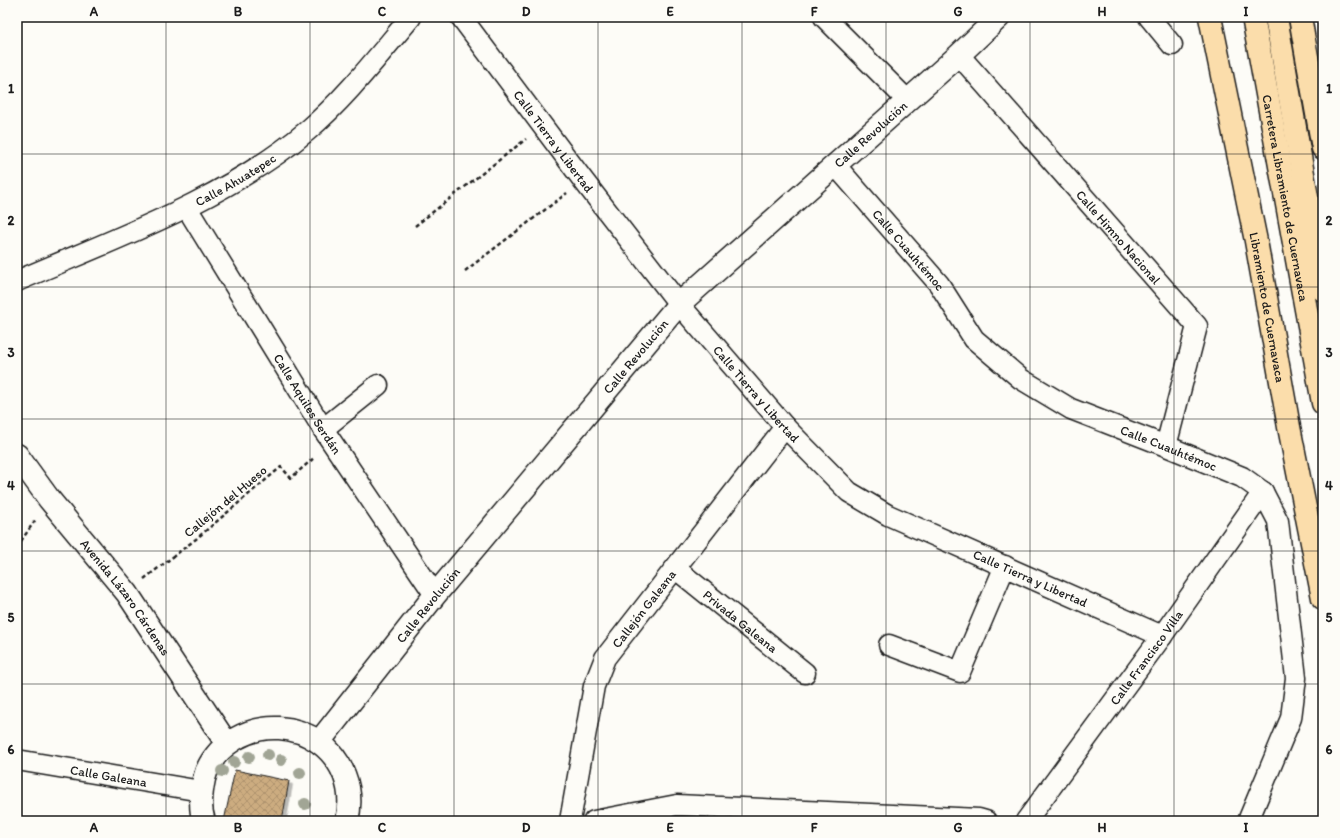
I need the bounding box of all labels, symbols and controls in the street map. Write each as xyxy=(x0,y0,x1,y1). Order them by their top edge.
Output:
text: A xyxy=(89,4,99,19)
text: B xyxy=(234,4,243,19)
text: C xyxy=(378,4,387,19)
text: D xyxy=(522,4,531,19)
text: E xyxy=(666,4,674,19)
text: F xyxy=(811,4,818,19)
text: G xyxy=(954,4,963,19)
text: H xyxy=(1098,4,1107,19)
text: I xyxy=(1244,4,1249,19)
text: 1 xyxy=(8,81,14,96)
text: 1 xyxy=(1326,81,1332,96)
street label: Calle Tierra y Libertad xyxy=(510,87,597,195)
street label: Carretera Libramiento de Cuernavaca xyxy=(1259,93,1312,303)
street label: Calle Revolución xyxy=(831,97,911,171)
street label: Calle Ahuatepec xyxy=(193,150,279,209)
street label: Calle Himno Nacional xyxy=(1073,187,1164,288)
street label: Calle Cuauhtémoc xyxy=(869,206,948,293)
text: 2 xyxy=(8,213,15,228)
text: 2 xyxy=(1326,213,1333,228)
street label: Libramiento de Cuernavaca xyxy=(1246,231,1288,384)
street label: Calle Revolución xyxy=(600,316,672,397)
street label: Calle Tierra y Libertad xyxy=(710,342,803,445)
text: 3 xyxy=(7,345,15,360)
text: 3 xyxy=(1325,345,1333,360)
street label: Calle Aquiles Serdán xyxy=(270,351,345,457)
street label: Calle Cuauhtémoc xyxy=(1118,422,1219,474)
street label: Callejón del Hueso xyxy=(181,462,270,540)
text: 4 xyxy=(7,478,15,493)
text: 4 xyxy=(1325,478,1333,493)
street label: Avenida Lázaro Cárdenas xyxy=(77,536,173,659)
street label: Calle Tierra y Libertad xyxy=(971,547,1090,610)
street label: Calle Revolución xyxy=(393,564,463,646)
street label: Callejón Galeana xyxy=(609,566,679,651)
street label: Privada Galeana xyxy=(700,587,781,656)
street label: Calle Francisco Villa xyxy=(1107,607,1186,708)
text: 5 xyxy=(8,610,15,625)
text: 5 xyxy=(1326,610,1333,625)
text: 6 xyxy=(8,742,15,757)
text: 6 xyxy=(1326,742,1333,757)
street label: Calle Galeana xyxy=(69,762,148,790)
text: A xyxy=(89,820,99,835)
text: B xyxy=(234,820,243,835)
text: C xyxy=(378,820,387,835)
text: D xyxy=(522,820,531,835)
text: E xyxy=(666,820,674,835)
text: F xyxy=(811,820,818,835)
text: G xyxy=(954,820,963,835)
text: H xyxy=(1098,820,1107,835)
text: I xyxy=(1244,820,1249,835)

